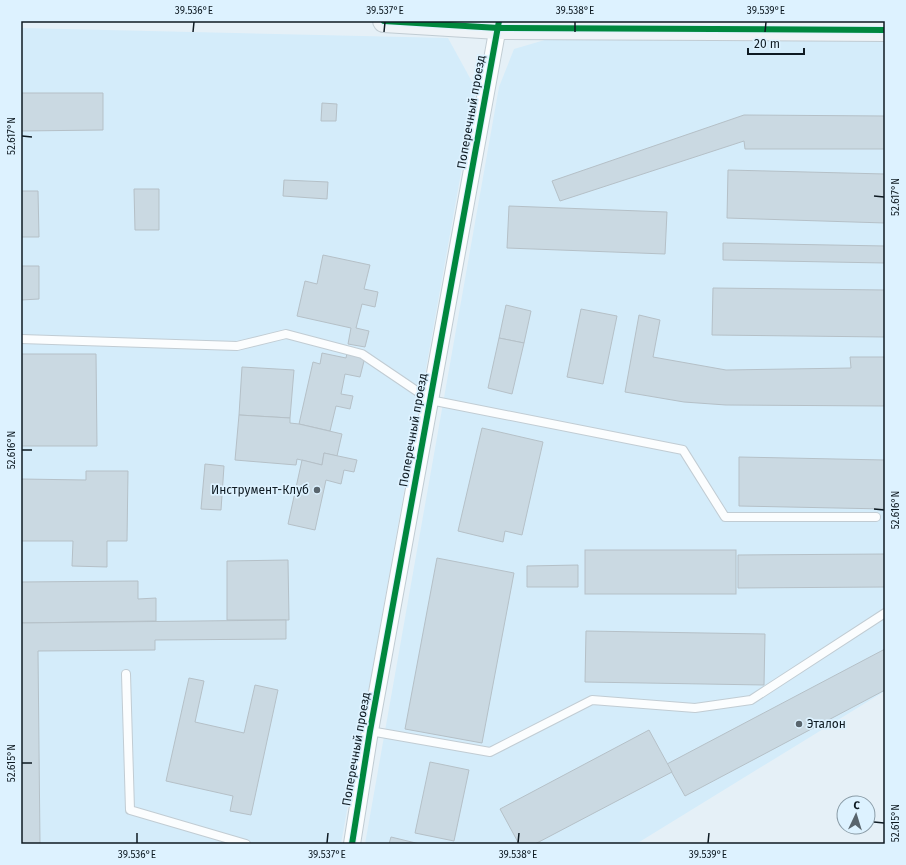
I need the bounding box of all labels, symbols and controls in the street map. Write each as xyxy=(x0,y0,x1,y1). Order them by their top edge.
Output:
text: 39.536°E xyxy=(175,5,213,17)
text: 39.537°E xyxy=(366,5,404,17)
text: 39.538°E xyxy=(556,5,594,17)
text: 39.539°E xyxy=(747,5,785,17)
scale bar xyxy=(748,30,804,56)
text: 20 m xyxy=(754,37,780,51)
street label: Поперечный проезд xyxy=(454,54,488,170)
text: 52.617°N xyxy=(6,117,18,155)
text: 52.617°N xyxy=(890,178,902,216)
street label: Поперечный проезд xyxy=(396,372,430,488)
text: 52.616°N xyxy=(6,431,18,469)
place label: Инструмент-Клуб xyxy=(211,483,309,497)
marker: Инструмент-Клуб xyxy=(312,485,322,495)
text: 52.616°N xyxy=(890,491,902,529)
street label: Поперечный проезд xyxy=(339,691,373,807)
place label: Эталон xyxy=(807,717,846,731)
marker: Эталон xyxy=(794,719,804,729)
text: 52.615°N xyxy=(6,744,18,782)
north arrow xyxy=(836,795,876,835)
text: С xyxy=(853,799,861,812)
text: 52.615°N xyxy=(890,804,902,842)
text: 39.536°E xyxy=(118,849,156,861)
text: 39.537°E xyxy=(308,849,346,861)
text: 39.538°E xyxy=(499,849,537,861)
text: 39.539°E xyxy=(689,849,727,861)

